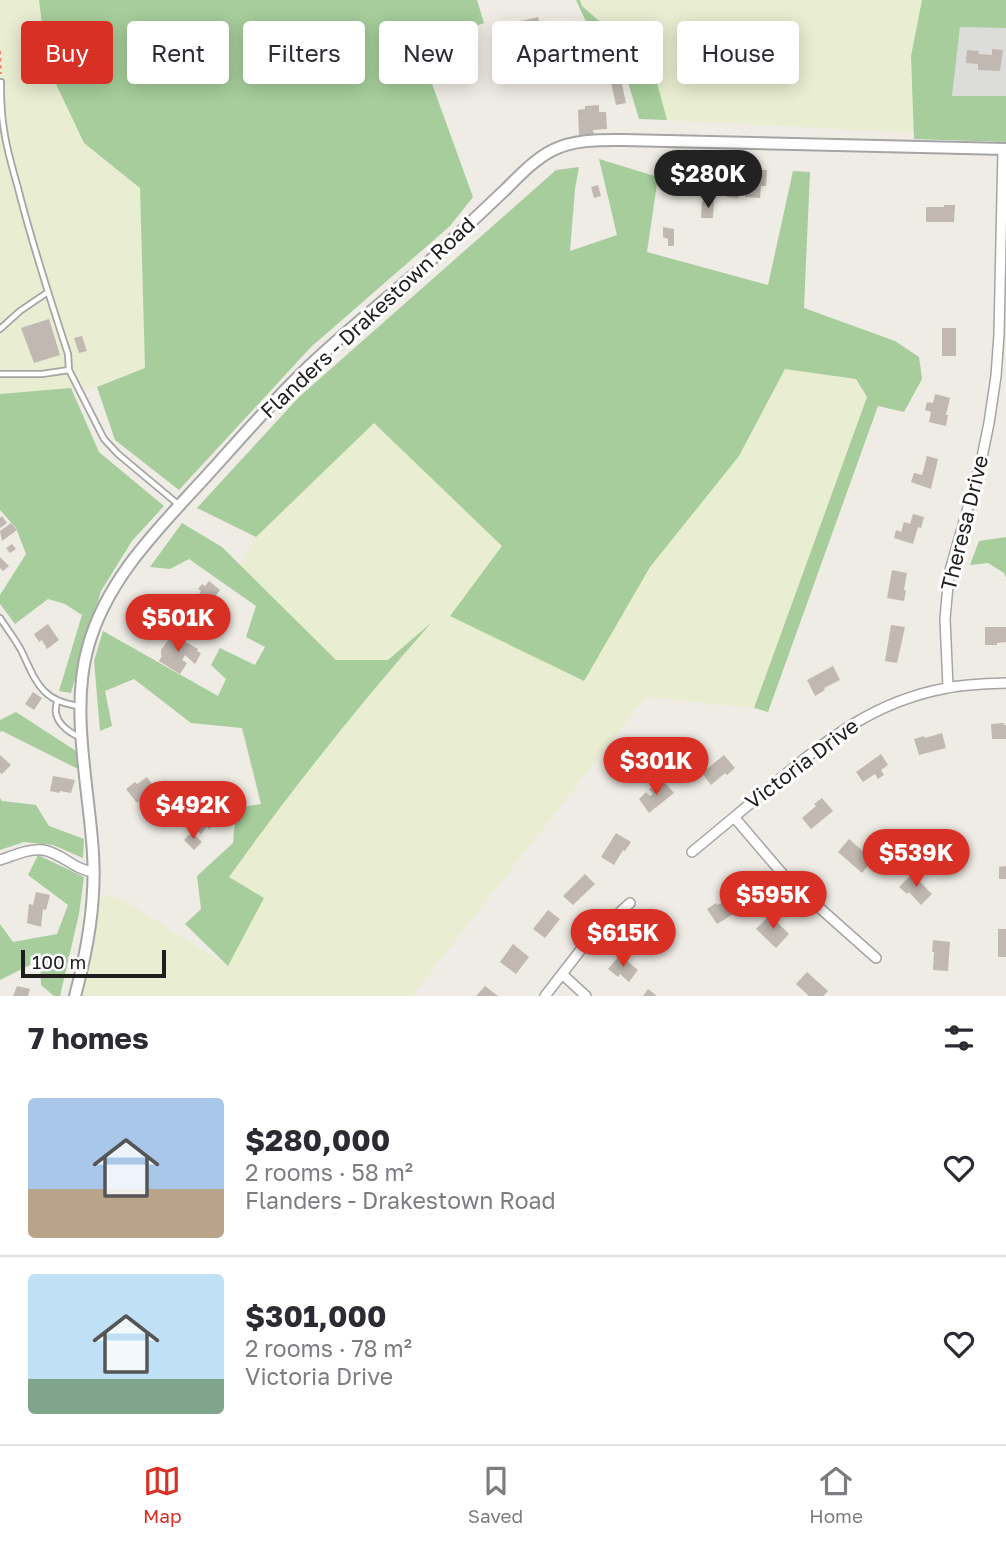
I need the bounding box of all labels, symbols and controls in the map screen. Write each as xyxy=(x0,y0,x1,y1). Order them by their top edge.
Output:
chip: Buy xyxy=(21,21,113,84)
chip: Rent xyxy=(127,21,229,84)
chip: Filters xyxy=(243,21,365,84)
chip: New xyxy=(379,21,478,84)
chip: Apartment xyxy=(492,21,663,84)
chip: House xyxy=(677,21,799,84)
pin: $280K xyxy=(659,150,757,210)
text: $280K xyxy=(670,159,746,187)
street label: Flanders - Drakestown Road xyxy=(255,211,480,423)
street label: Theresa Drive xyxy=(935,452,993,593)
pin: $501K xyxy=(129,594,227,654)
text: $501K xyxy=(142,603,214,631)
street label: Victoria Drive xyxy=(740,712,863,814)
pin: $301K xyxy=(607,738,705,797)
text: $301K xyxy=(620,746,692,774)
pin: $492K xyxy=(144,782,242,841)
text: $492K xyxy=(155,790,231,818)
pin: $539K xyxy=(867,830,965,889)
text: $539K xyxy=(879,838,953,866)
pin: $595K xyxy=(724,872,822,931)
text: $595K xyxy=(736,880,810,908)
pin: $615K xyxy=(574,909,672,969)
text: $615K xyxy=(587,918,659,946)
scale bar xyxy=(21,947,166,979)
text: 100 m xyxy=(32,950,86,973)
icon: filters xyxy=(940,1019,978,1057)
text: 7 homes xyxy=(28,1020,149,1056)
text: $280,000 xyxy=(245,1122,390,1158)
icon: home xyxy=(84,1126,168,1210)
icon: heart xyxy=(940,1149,978,1187)
text: 2 rooms · 58 m² xyxy=(245,1158,413,1186)
text: Flanders - Drakestown Road xyxy=(245,1186,556,1214)
text: $301,000 xyxy=(245,1298,386,1334)
icon: home xyxy=(84,1302,168,1386)
icon: heart xyxy=(940,1325,978,1363)
text: 2 rooms · 78 m² xyxy=(245,1334,412,1362)
text: Victoria Drive xyxy=(245,1362,393,1390)
tab: Map xyxy=(143,1462,182,1527)
tab: Saved xyxy=(468,1462,523,1527)
tab: Home xyxy=(809,1462,863,1527)

